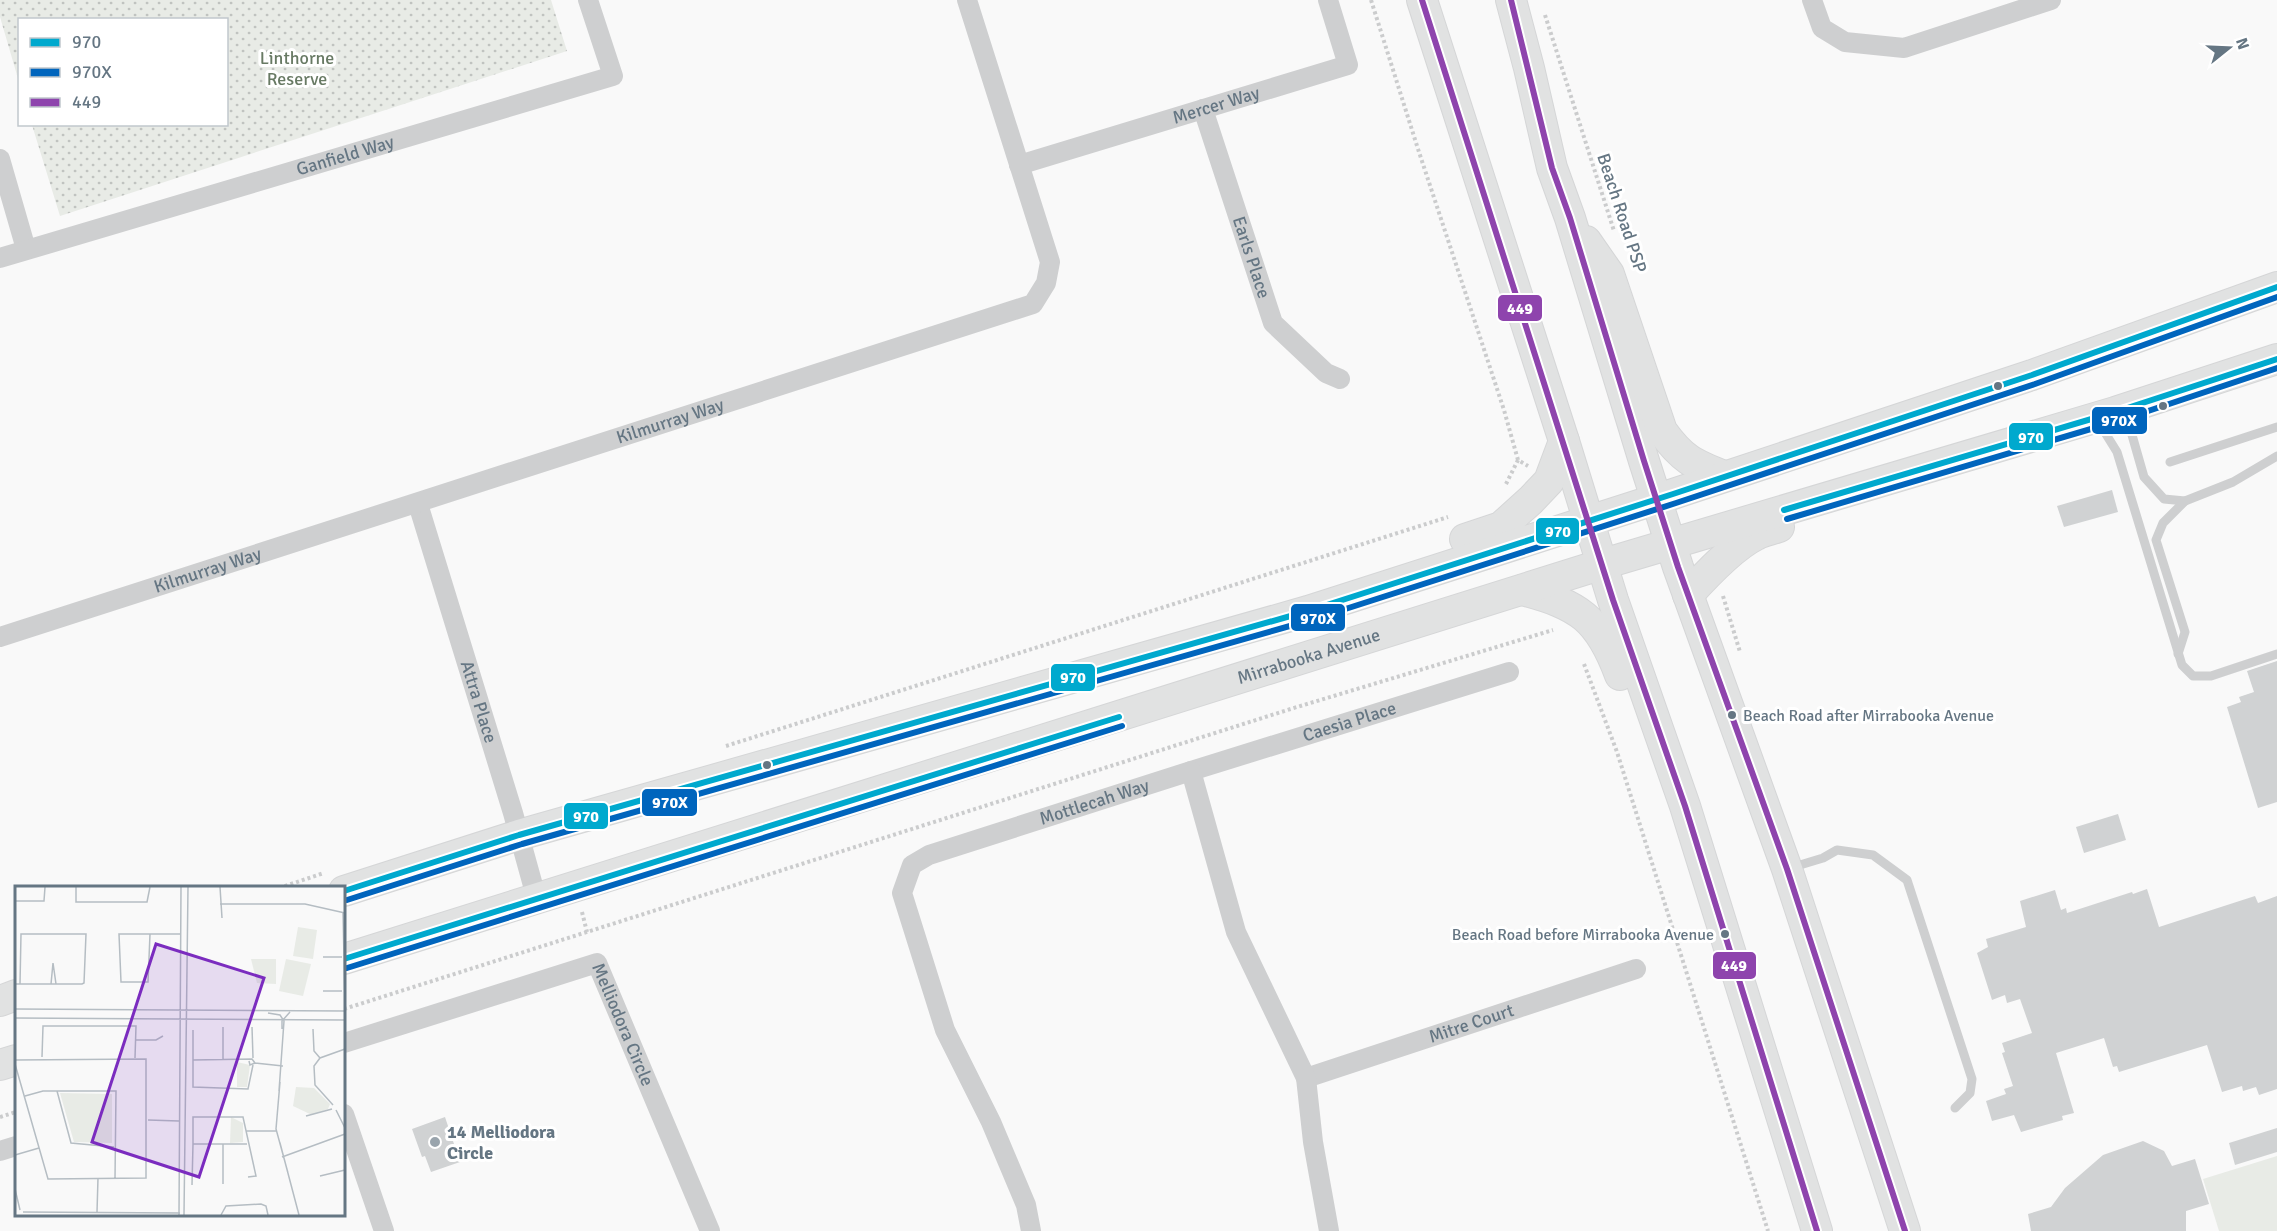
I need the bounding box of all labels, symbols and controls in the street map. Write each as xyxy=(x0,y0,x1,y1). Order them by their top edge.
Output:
legend xyxy=(18,18,228,126)
north arrow xyxy=(2199,18,2259,78)
text: 970 xyxy=(72,31,101,53)
text: N xyxy=(2231,35,2254,52)
park label: Linthorne Reserve xyxy=(260,47,334,90)
text: 970X xyxy=(72,61,112,83)
street label: Mercer Way xyxy=(1170,81,1263,129)
text: 449 xyxy=(72,91,101,113)
street label: Ganfield Way xyxy=(294,130,397,180)
street label: Beach Road PSP xyxy=(1592,151,1652,275)
street label: Earls Place xyxy=(1228,213,1275,301)
line badge: 449 xyxy=(1497,294,1543,322)
text: 449 xyxy=(1507,299,1533,319)
unlabelled marker xyxy=(1992,380,2004,392)
street label: Kilmurray Way xyxy=(614,393,727,449)
unlabelled marker xyxy=(2157,400,2169,412)
line badge: 970X xyxy=(2091,406,2148,435)
text: 970X xyxy=(2101,411,2137,431)
line badge: 970 xyxy=(2008,422,2054,451)
text: 970 xyxy=(2018,428,2044,448)
line badge: 970 xyxy=(1535,517,1580,545)
text: 970 xyxy=(1545,522,1571,542)
street label: Kilmurray Way xyxy=(151,542,264,598)
line badge: 970X xyxy=(1290,603,1346,632)
text: 970X xyxy=(1300,609,1336,629)
street label: Mirrabooka Avenue xyxy=(1235,624,1383,689)
street label: Attra Place xyxy=(456,658,502,746)
line badge: 970 xyxy=(1050,663,1096,692)
text: 970 xyxy=(1060,668,1086,688)
street label: Caesia Place xyxy=(1300,697,1399,747)
place label: Beach Road after Mirrabooka Avenue xyxy=(1743,706,1994,726)
marker: Beach Road after Mirrabooka Avenue xyxy=(1726,709,1738,721)
unlabelled marker xyxy=(761,759,773,771)
street label: Mottlecah Way xyxy=(1037,774,1152,830)
line badge: 970X xyxy=(641,788,698,817)
text: 970X xyxy=(652,793,688,813)
line badge: 970 xyxy=(563,802,609,830)
text: 970 xyxy=(573,807,599,827)
inset map xyxy=(15,886,345,1216)
place label: Beach Road before Mirrabooka Avenue xyxy=(1452,925,1714,945)
marker: Beach Road before Mirrabooka Avenue xyxy=(1719,928,1731,940)
line badge: 449 xyxy=(1712,951,1757,980)
text: 449 xyxy=(1721,956,1747,976)
street label: Melliodora Circle xyxy=(587,960,659,1089)
street label: Mitre Court xyxy=(1426,999,1517,1048)
place label: 14 Melliodora Circle xyxy=(447,1121,555,1164)
marker: 14 Melliodora Circle xyxy=(428,1135,442,1149)

